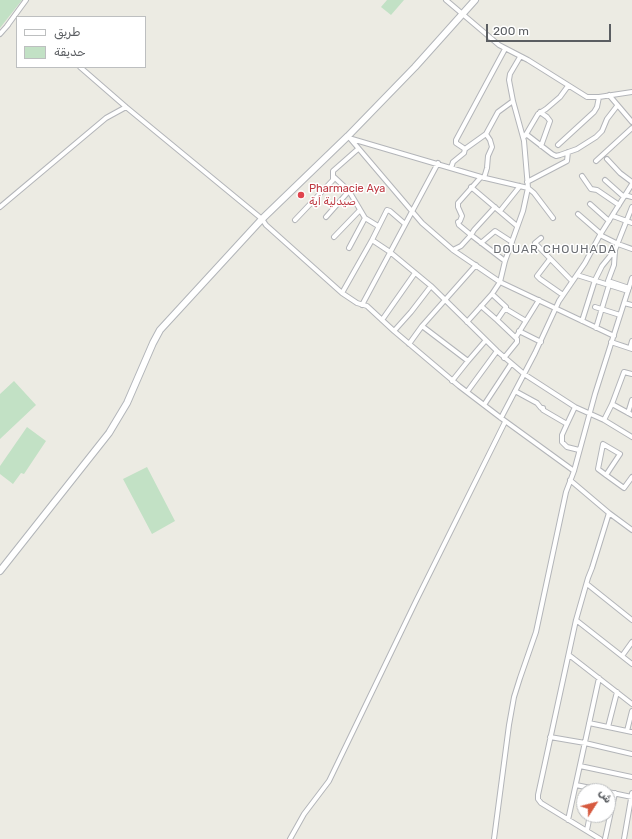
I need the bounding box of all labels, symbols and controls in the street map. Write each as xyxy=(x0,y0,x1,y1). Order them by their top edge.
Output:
legend xyxy=(16,16,146,68)
scale bar xyxy=(488,16,613,42)
text: 200 m xyxy=(493,24,529,38)
text: طريق xyxy=(54,25,80,39)
text: حديقة xyxy=(54,45,86,59)
place label: Pharmacie Aya صيدلية اَية xyxy=(309,182,385,208)
marker: Pharmacie Aya صيدلية اَية xyxy=(296,190,306,200)
district label: DOUAR CHOUHADA xyxy=(493,243,617,257)
north arrow xyxy=(576,783,616,823)
text: ش xyxy=(596,787,615,806)

